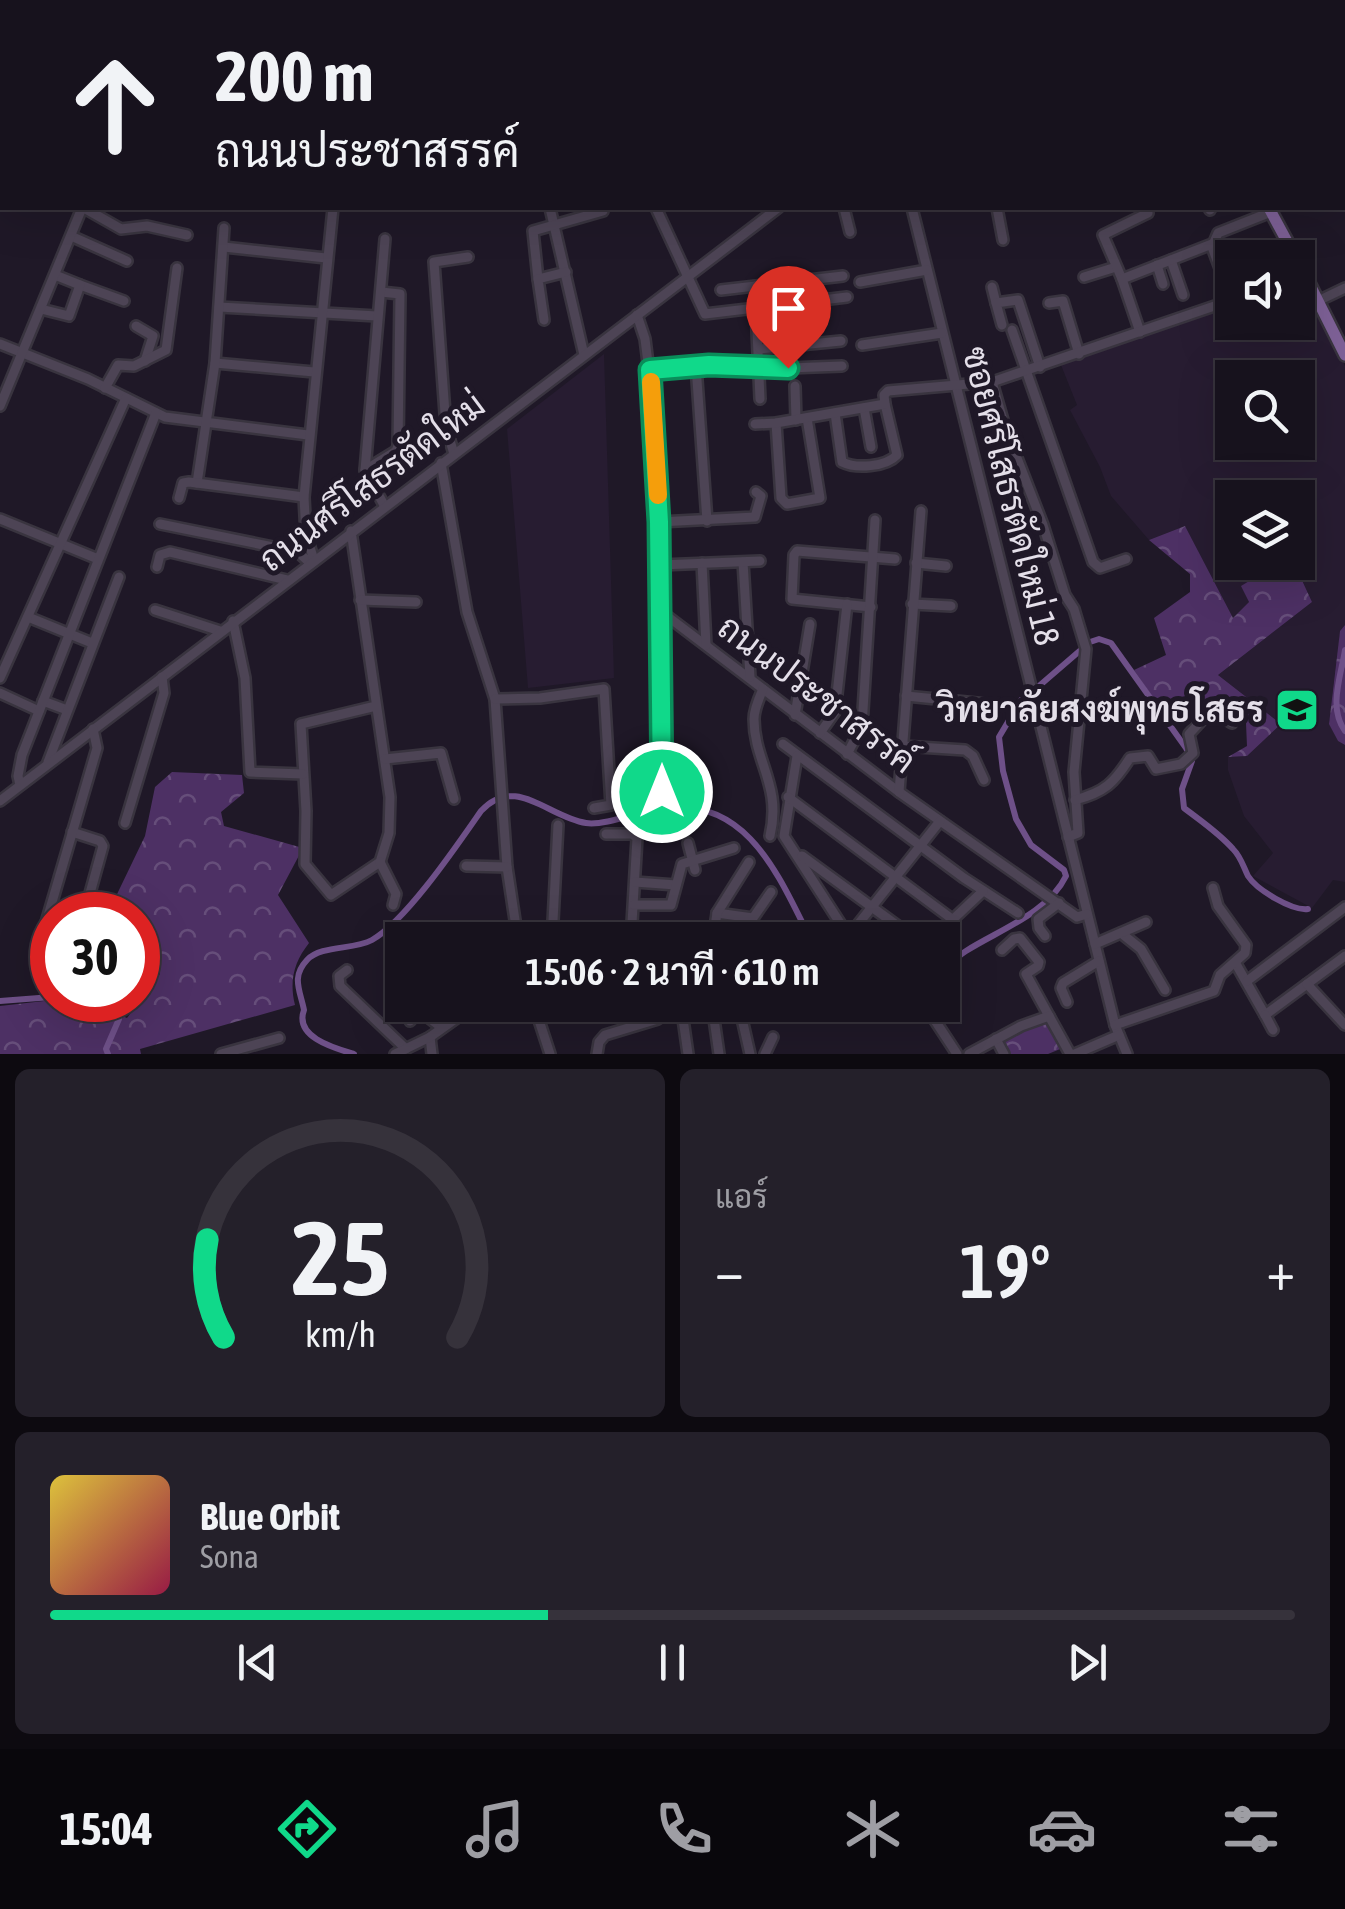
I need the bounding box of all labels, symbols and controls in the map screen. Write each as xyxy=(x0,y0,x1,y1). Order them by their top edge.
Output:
text: 200 m xyxy=(215,36,374,116)
icon: ahead xyxy=(50,40,180,170)
text: ถนนประชาสรรค์ xyxy=(215,125,520,177)
map controls xyxy=(1215,240,1315,580)
button: sound xyxy=(1215,240,1315,340)
pin xyxy=(746,266,831,369)
icon: arrive xyxy=(761,281,816,336)
street label: ซอยศรีโสธรตัดใหม่ 18 xyxy=(956,342,1070,649)
button: search xyxy=(1215,360,1315,460)
street label: ถนนศรีโสธรตัดใหม่ xyxy=(250,382,492,579)
button: layers xyxy=(1215,480,1315,580)
street label: ถนนประชาสรรค์ xyxy=(711,604,925,780)
place label: วิทยาลัยสงฆ์พุทธโสธร xyxy=(935,686,1264,735)
school or university icon: วิทยาลัยสงฆ์พุทธโสธร xyxy=(1274,687,1320,733)
position arrow xyxy=(610,740,714,844)
speed limit sign: 30 xyxy=(30,892,160,1022)
text: 15:06 · 2 นาที · 610 m xyxy=(525,950,820,993)
text: แอร์ xyxy=(715,1178,768,1215)
text: 25 xyxy=(291,1198,389,1317)
text: 19° xyxy=(959,1228,1051,1314)
text: − xyxy=(715,1239,744,1302)
text: + xyxy=(1266,1239,1295,1302)
text: km/h xyxy=(305,1314,375,1355)
text: Blue Orbit xyxy=(200,1495,340,1538)
text: Sona xyxy=(200,1538,259,1575)
icon: previous xyxy=(230,1635,285,1690)
icon: pause xyxy=(645,1635,700,1690)
icon: next xyxy=(1060,1635,1115,1690)
icon: directions xyxy=(272,1794,342,1864)
icon: music xyxy=(460,1794,530,1864)
icon: phone xyxy=(649,1794,719,1864)
icon: climate xyxy=(838,1794,908,1864)
icon: car xyxy=(1027,1794,1097,1864)
icon: filters xyxy=(1216,1794,1286,1864)
text: 15:04 xyxy=(59,1803,153,1855)

